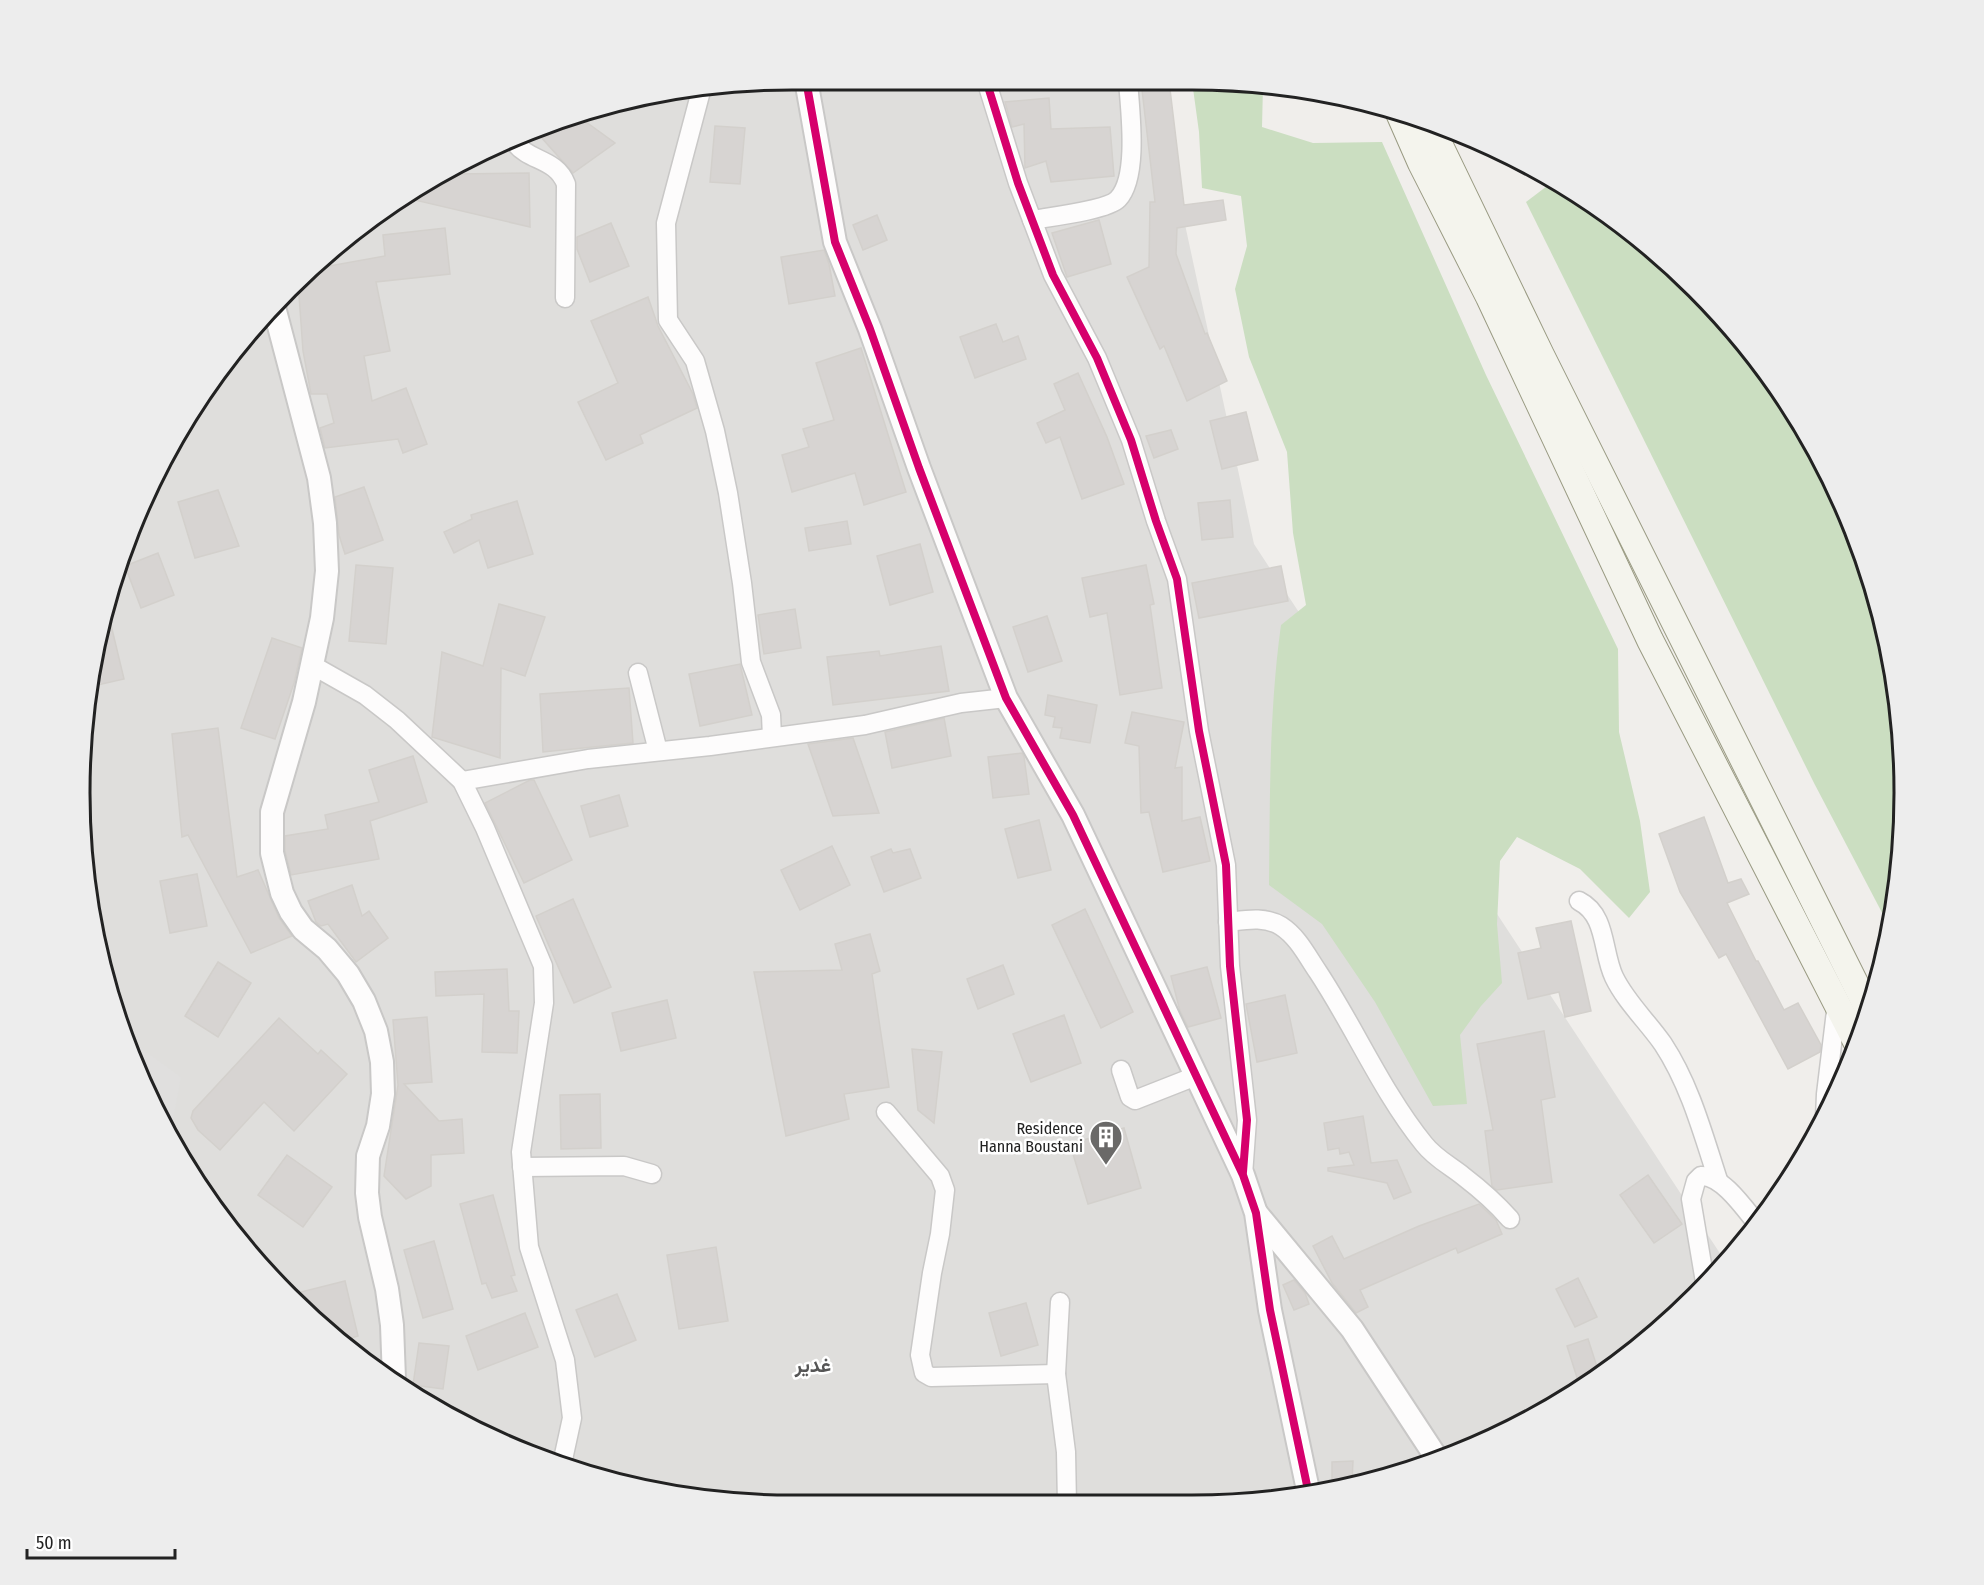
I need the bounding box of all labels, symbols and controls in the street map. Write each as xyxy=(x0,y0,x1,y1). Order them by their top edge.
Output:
place label: Residence Hanna Boustani xyxy=(979,1119,1083,1156)
building icon: Residence Hanna Boustani xyxy=(1088,1119,1124,1166)
district label: غدير xyxy=(794,1353,831,1378)
scale bar xyxy=(27,1522,176,1560)
text: 50 m xyxy=(36,1532,72,1554)

